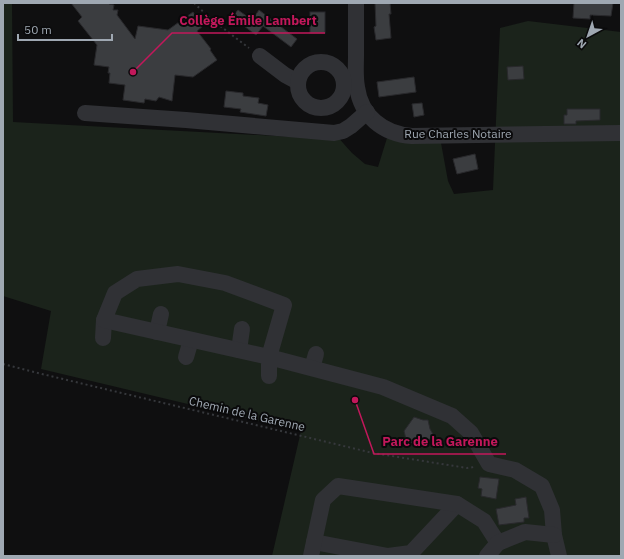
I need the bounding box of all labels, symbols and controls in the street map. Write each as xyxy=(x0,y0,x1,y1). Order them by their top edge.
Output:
callout: Collège Émile Lambert xyxy=(172,8,325,33)
text: Collège Émile Lambert xyxy=(179,12,317,29)
scale bar xyxy=(18,16,112,42)
north arrow xyxy=(568,16,608,56)
text: 50 m xyxy=(24,22,52,37)
text: N xyxy=(574,36,589,52)
street label: Rue Charles Notaire xyxy=(404,126,512,141)
street label: Chemin de la Garenne xyxy=(188,393,307,434)
callout: Parc de la Garenne xyxy=(374,429,506,454)
text: Parc de la Garenne xyxy=(382,433,498,450)

